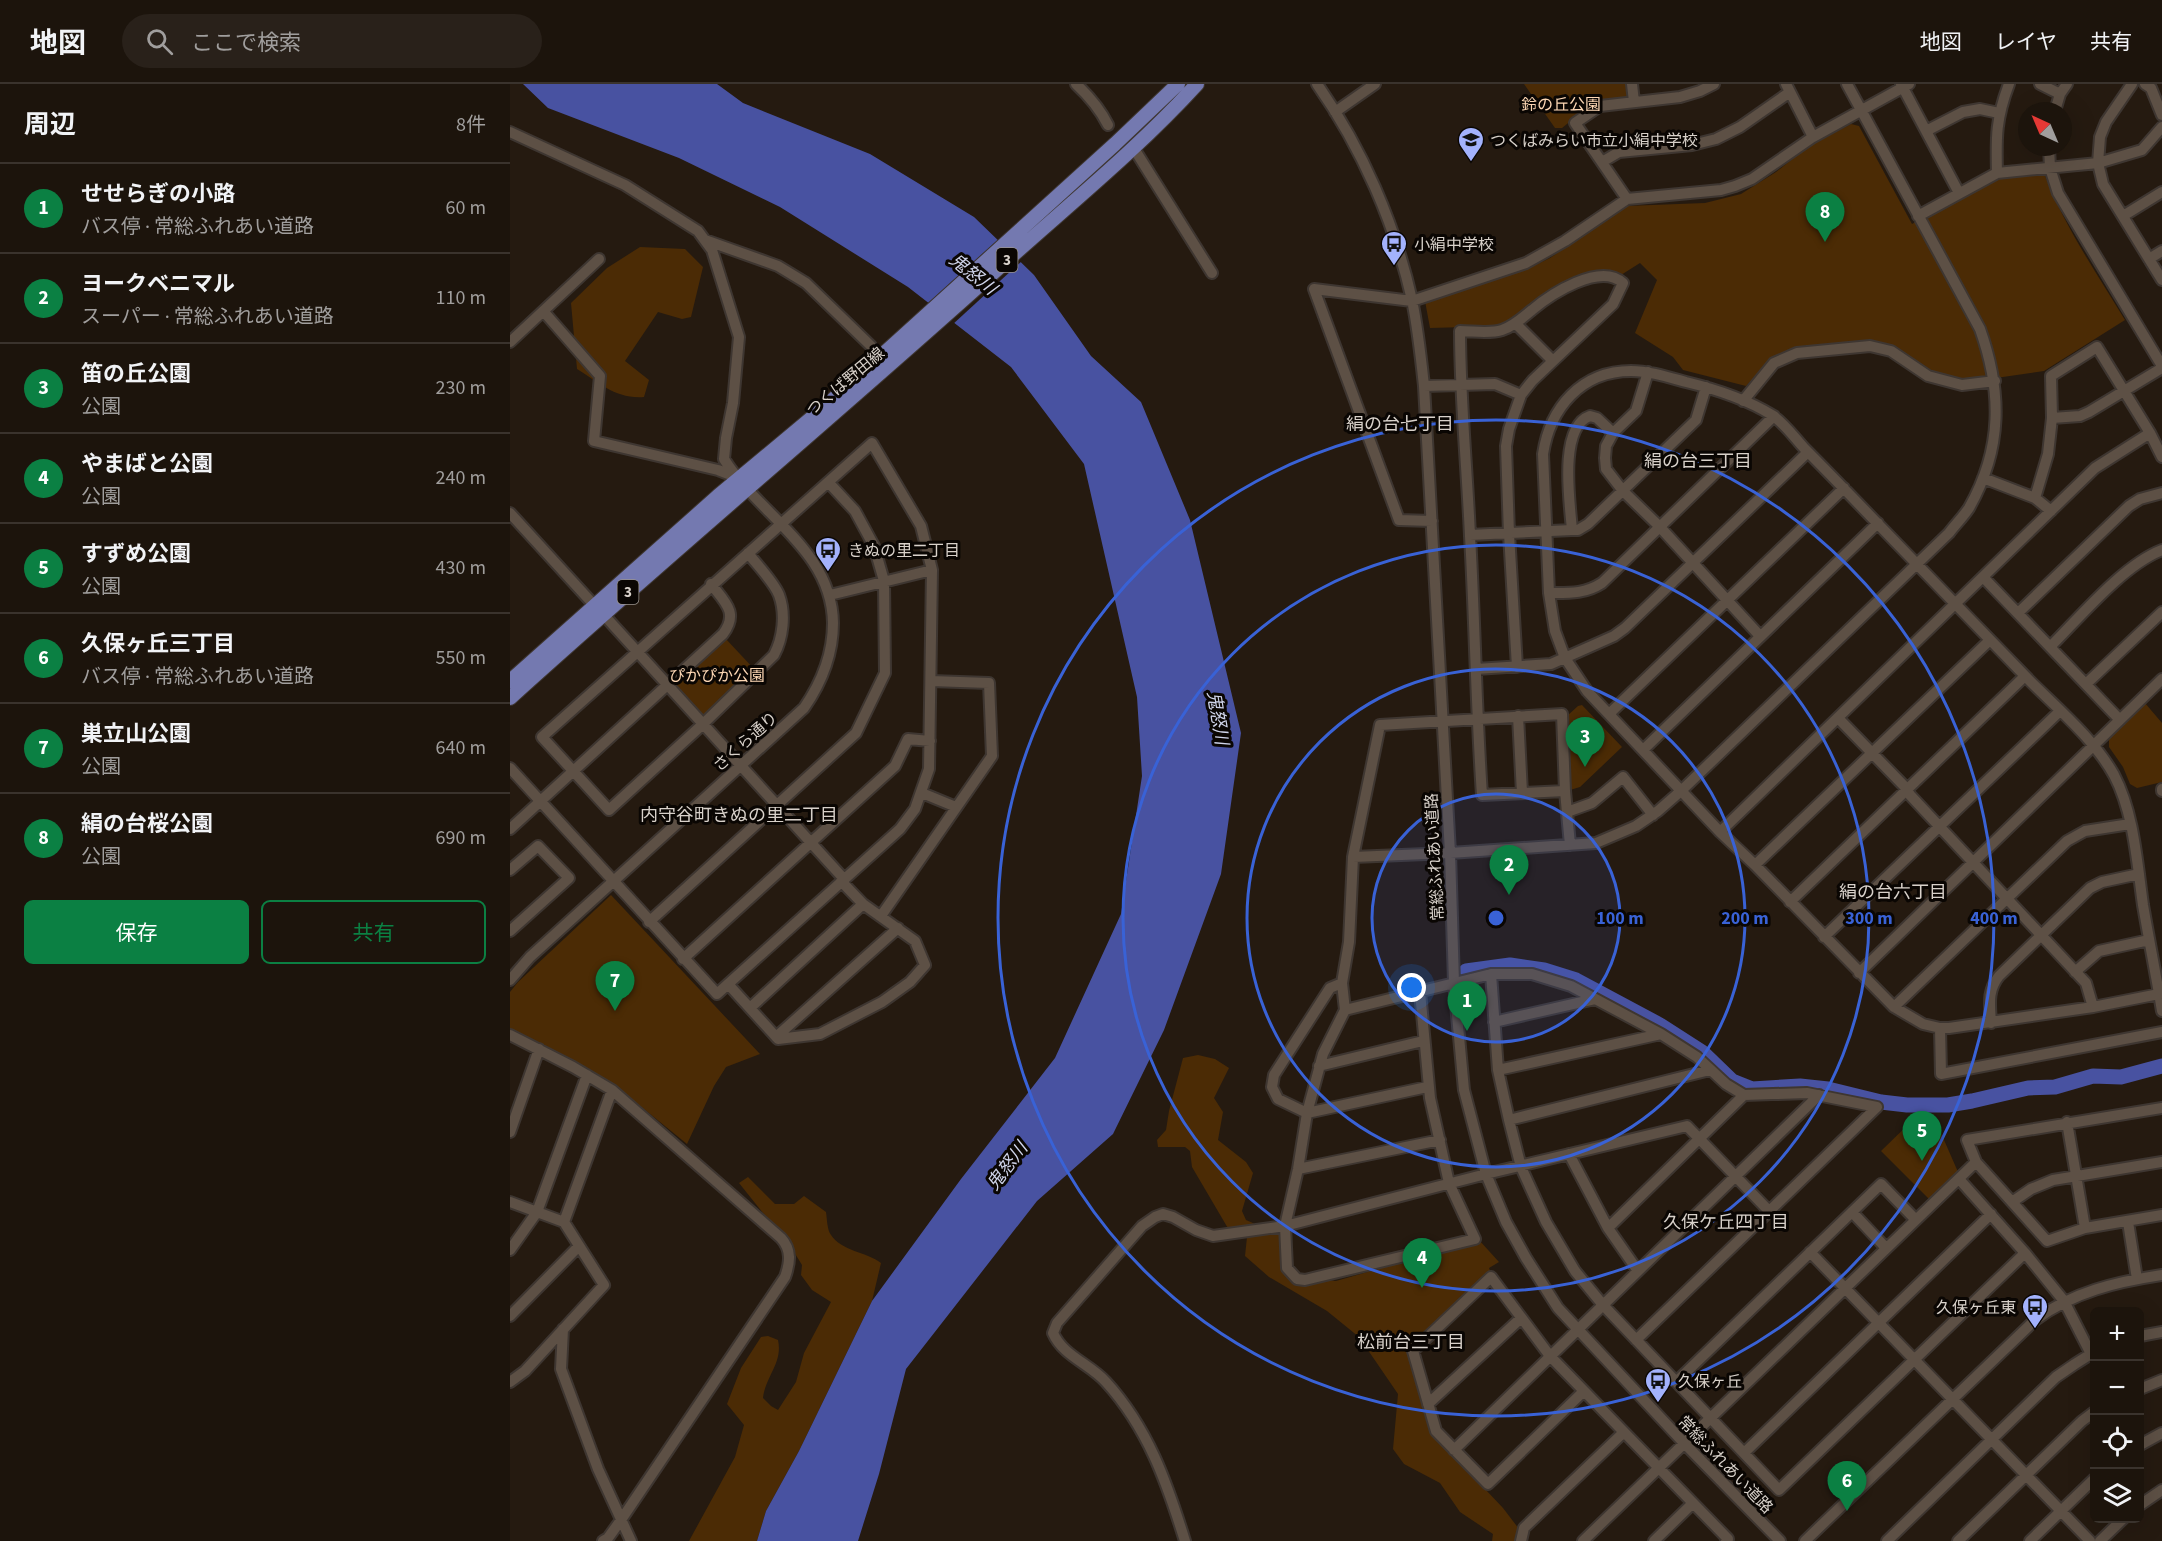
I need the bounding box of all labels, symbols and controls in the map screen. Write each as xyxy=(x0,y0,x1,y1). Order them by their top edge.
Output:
search box xyxy=(122,14,542,68)
text: 地図 xyxy=(30,23,86,63)
icon: search xyxy=(143,25,176,58)
text: ここで検索 xyxy=(191,27,301,59)
text: 地図 xyxy=(1920,27,1962,57)
text: レイヤ xyxy=(1995,27,2057,57)
text: 共有 xyxy=(2090,27,2132,57)
park label: 鈴の丘公園 xyxy=(1521,94,1601,116)
north arrow xyxy=(2018,102,2072,156)
text: 周辺 xyxy=(24,106,76,143)
text: 8件 xyxy=(456,111,486,139)
school or university icon: つくばみらい市立小絹中学校 xyxy=(1456,125,1486,163)
place label: つくばみらい市立小絹中学校 xyxy=(1490,130,1698,152)
text: せせらぎの小路 xyxy=(81,178,235,210)
pin: 8 xyxy=(1806,192,1844,242)
text: 1 xyxy=(38,194,49,222)
text: 60 m xyxy=(446,194,486,222)
text: バス停 · 常総ふれあい道路 xyxy=(81,213,314,241)
bus stop icon: 小絹中学校 xyxy=(1379,229,1409,267)
place label: 小絹中学校 xyxy=(1414,234,1494,256)
water label: 鬼怒川 xyxy=(944,248,1003,302)
road number: 3 xyxy=(996,248,1018,272)
text: ヨークベニマル xyxy=(81,268,235,300)
text: 2 xyxy=(38,284,49,312)
text: 110 m xyxy=(436,284,486,312)
text: スーパー · 常総ふれあい道路 xyxy=(81,303,334,331)
street label: つくば野田線 xyxy=(802,342,889,421)
text: 笛の丘公園 xyxy=(81,358,191,390)
text: 3 xyxy=(38,374,49,402)
text: 230 m xyxy=(436,374,486,402)
text: 公園 xyxy=(81,393,121,421)
district label: 絹の台七丁目 xyxy=(1346,412,1454,437)
text: やまばと公園 xyxy=(81,448,213,480)
district label: 絹の台三丁目 xyxy=(1644,449,1752,474)
text: 4 xyxy=(38,464,49,492)
text: 240 m xyxy=(436,464,486,492)
text: 公園 xyxy=(81,483,121,511)
bus stop icon: きぬの里二丁目 xyxy=(813,535,843,573)
text: すずめ公園 xyxy=(81,538,191,570)
place label: きぬの里二丁目 xyxy=(848,540,960,562)
text: 5 xyxy=(38,554,49,582)
text: 430 m xyxy=(436,554,486,582)
text: 公園 xyxy=(81,573,121,601)
road number: 3 xyxy=(618,580,638,604)
text: 久保ヶ丘三丁目 xyxy=(81,628,235,660)
text: 6 xyxy=(38,644,49,672)
text: 550 m xyxy=(436,644,486,672)
text: バス停 · 常総ふれあい道路 xyxy=(81,663,314,691)
park label: ぴかぴか公園 xyxy=(669,665,765,687)
water label: 鬼怒川 xyxy=(1201,689,1234,749)
street label: さくら通り xyxy=(709,707,783,777)
text: 巣立山公園 xyxy=(81,718,191,750)
pin: 3 xyxy=(1566,718,1604,767)
text: 7 xyxy=(38,734,49,762)
text: 640 m xyxy=(436,734,486,762)
text: 公園 xyxy=(81,753,121,781)
street label: 常総ふれあい道路 xyxy=(1421,792,1449,921)
district label: 内守谷町きぬの里二丁目 xyxy=(640,803,838,828)
text: 絹の台桜公園 xyxy=(81,808,213,840)
text: 8 xyxy=(38,824,49,852)
text: 690 m xyxy=(436,824,486,852)
text: 公園 xyxy=(81,843,121,871)
pin: 2 xyxy=(1490,846,1528,895)
district label: 絹の台六丁目 xyxy=(1839,880,1947,905)
button: 保存 xyxy=(24,900,249,964)
button: 共有 xyxy=(261,900,486,964)
text: 100 m xyxy=(1596,906,1644,931)
text: 200 m xyxy=(1721,906,1769,931)
text: 300 m xyxy=(1845,906,1893,931)
text: 400 m xyxy=(1970,906,2018,931)
centre of rings xyxy=(1486,908,1506,928)
pin: 7 xyxy=(596,962,634,1011)
your location xyxy=(1397,973,1426,1002)
pin: 1 xyxy=(1448,982,1486,1031)
pin: 5 xyxy=(1902,1112,1942,1161)
water label: 鬼怒川 xyxy=(981,1136,1035,1195)
district label: 久保ケ丘四丁目 xyxy=(1663,1210,1789,1235)
pin: 4 xyxy=(1402,1238,1442,1288)
bus stop icon: 久保ヶ丘東 xyxy=(2020,1292,2050,1330)
place label: 久保ヶ丘東 xyxy=(1936,1297,2016,1319)
map controls xyxy=(2090,1307,2144,1523)
button: + xyxy=(2090,1307,2144,1361)
district label: 松前台三丁目 xyxy=(1357,1330,1465,1355)
button: − xyxy=(2090,1361,2144,1415)
bus stop icon: 久保ヶ丘 xyxy=(1643,1366,1673,1404)
place label: 久保ヶ丘 xyxy=(1678,1371,1742,1393)
street label: 常総ふれあい道路 xyxy=(1673,1411,1778,1518)
button: locate xyxy=(2090,1415,2144,1469)
pin: 6 xyxy=(1828,1462,1866,1511)
button: layers xyxy=(2090,1469,2144,1523)

